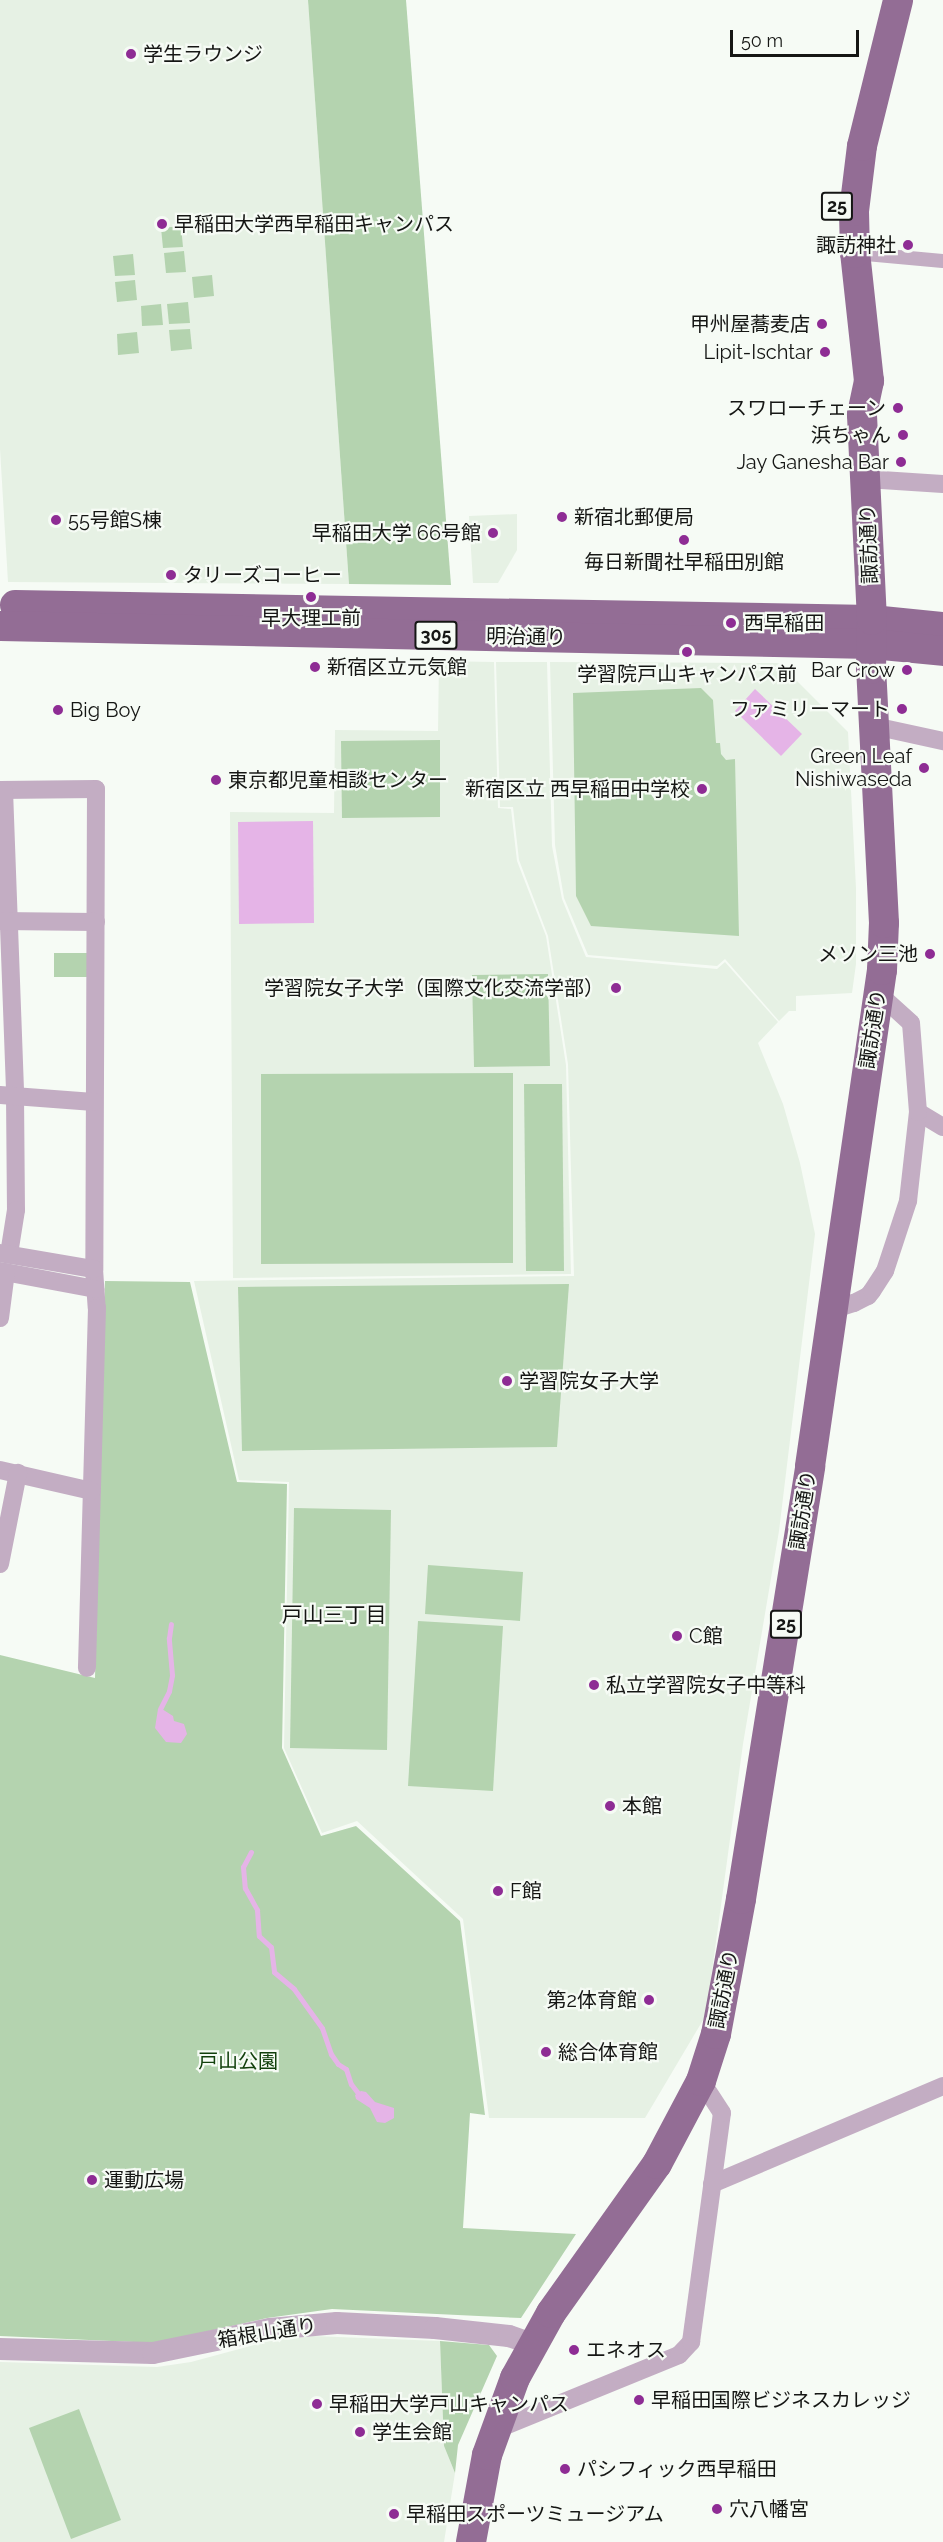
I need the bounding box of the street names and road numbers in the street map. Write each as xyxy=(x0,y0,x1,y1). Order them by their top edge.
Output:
road number: 25 xyxy=(820,191,854,221)
street label: 諏訪通り xyxy=(856,504,882,584)
road number: 305 xyxy=(414,620,458,650)
street label: 明治通り xyxy=(486,624,566,650)
street label: 諏訪通り xyxy=(855,988,891,1070)
street label: 諏訪通り xyxy=(785,1469,821,1551)
road number: 25 xyxy=(770,1609,802,1639)
street label: 諏訪通り xyxy=(705,1947,743,2031)
street label: 箱根山通り xyxy=(216,2313,318,2353)

